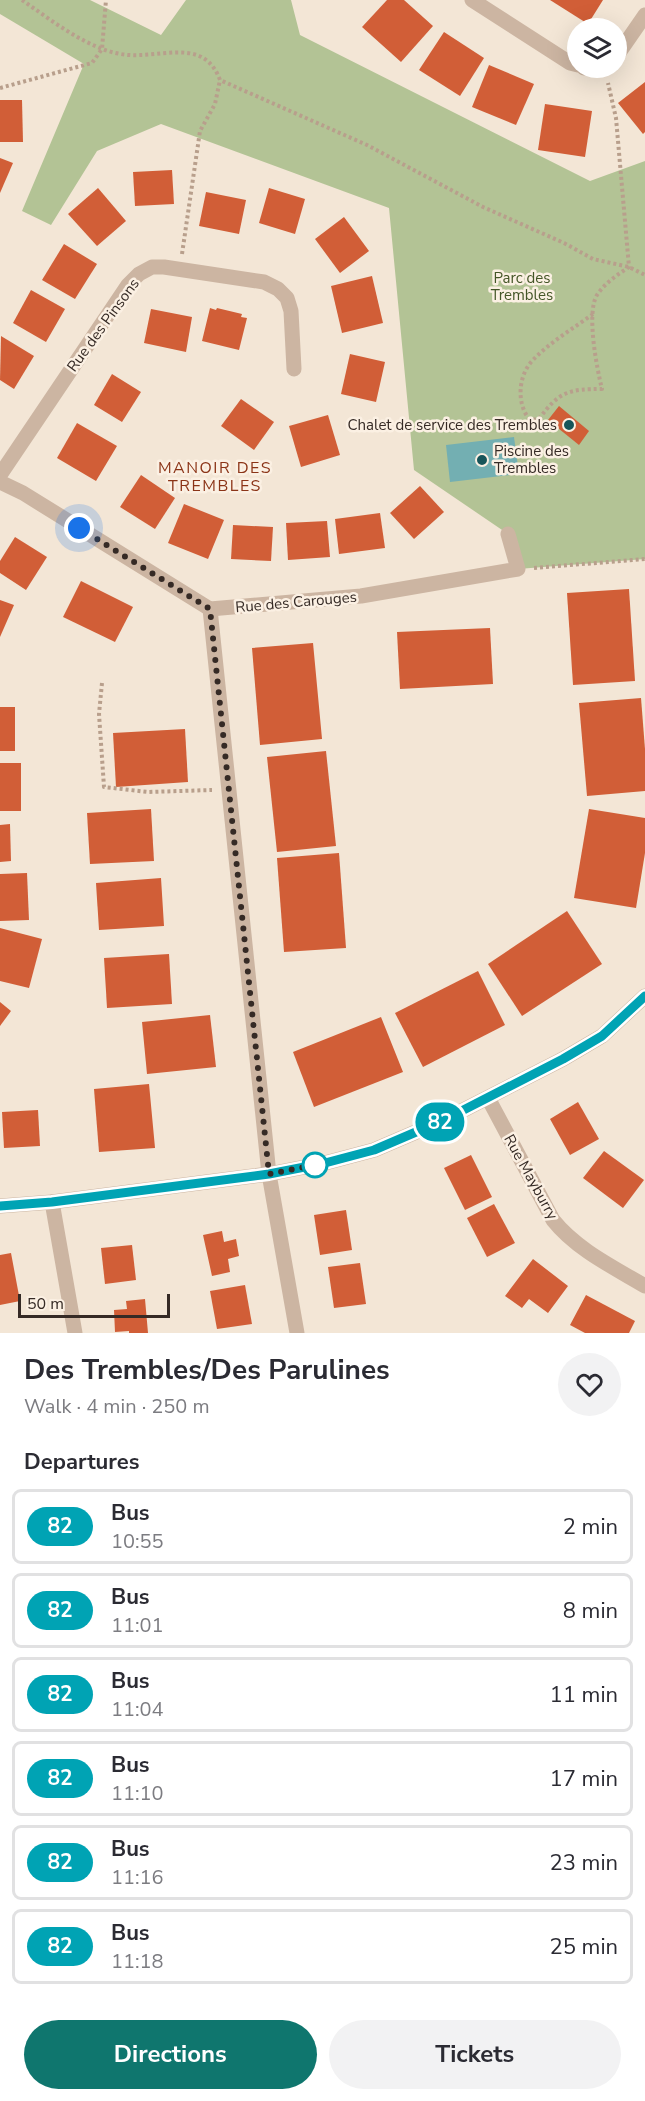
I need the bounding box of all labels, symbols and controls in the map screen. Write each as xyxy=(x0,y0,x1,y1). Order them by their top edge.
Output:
map controls xyxy=(567,18,627,78)
button: layers xyxy=(567,18,627,78)
park label: Parc des Trembles xyxy=(491,268,553,305)
street label: Rue des Pinsons xyxy=(62,274,144,376)
place label: Chalet de service des Trembles xyxy=(347,415,557,435)
marker: Chalet de service des Trembles xyxy=(562,418,576,432)
place label: Piscine des Trembles xyxy=(494,441,569,478)
marker: Piscine des Trembles xyxy=(475,453,489,467)
district label: MANOIR DES TREMBLES xyxy=(158,457,272,497)
your location xyxy=(64,513,94,543)
street label: Rue des Carouges xyxy=(234,587,358,617)
line badge: 82 xyxy=(413,1102,467,1142)
text: 82 xyxy=(427,1108,453,1136)
street label: Rue Mayburry xyxy=(499,1131,563,1224)
unlabelled marker xyxy=(302,1152,328,1178)
scale bar xyxy=(18,1291,170,1318)
text: 50 m xyxy=(27,1293,64,1315)
text: Des Trembles/Des Parulines xyxy=(24,1351,390,1389)
button: heart xyxy=(558,1353,621,1416)
text: Walk · 4 min · 250 m xyxy=(24,1393,210,1420)
text: Departures xyxy=(24,1447,139,1477)
text: Bus xyxy=(111,1498,150,1528)
text: 82 xyxy=(47,1512,73,1540)
text: 2 min xyxy=(563,1512,618,1542)
text: 10:55 xyxy=(111,1528,164,1555)
text: Bus xyxy=(111,1582,150,1612)
text: 82 xyxy=(47,1596,73,1624)
text: 8 min xyxy=(563,1596,618,1626)
text: 11:01 xyxy=(111,1612,164,1639)
text: Bus xyxy=(111,1666,150,1696)
text: 82 xyxy=(47,1680,73,1708)
text: 11 min xyxy=(550,1680,618,1710)
text: 11:04 xyxy=(111,1696,164,1723)
text: Bus xyxy=(111,1750,150,1780)
text: 82 xyxy=(47,1764,73,1792)
text: 17 min xyxy=(550,1764,618,1794)
text: 11:10 xyxy=(111,1780,164,1807)
text: Bus xyxy=(111,1834,150,1864)
text: 82 xyxy=(47,1848,73,1876)
text: 23 min xyxy=(550,1848,618,1878)
text: 11:16 xyxy=(111,1864,164,1891)
text: Bus xyxy=(111,1918,150,1948)
text: 82 xyxy=(47,1932,73,1960)
text: 25 min xyxy=(550,1932,618,1962)
text: 11:18 xyxy=(111,1948,164,1975)
button: Directions xyxy=(24,2020,317,2089)
button: Tickets xyxy=(329,2020,621,2089)

